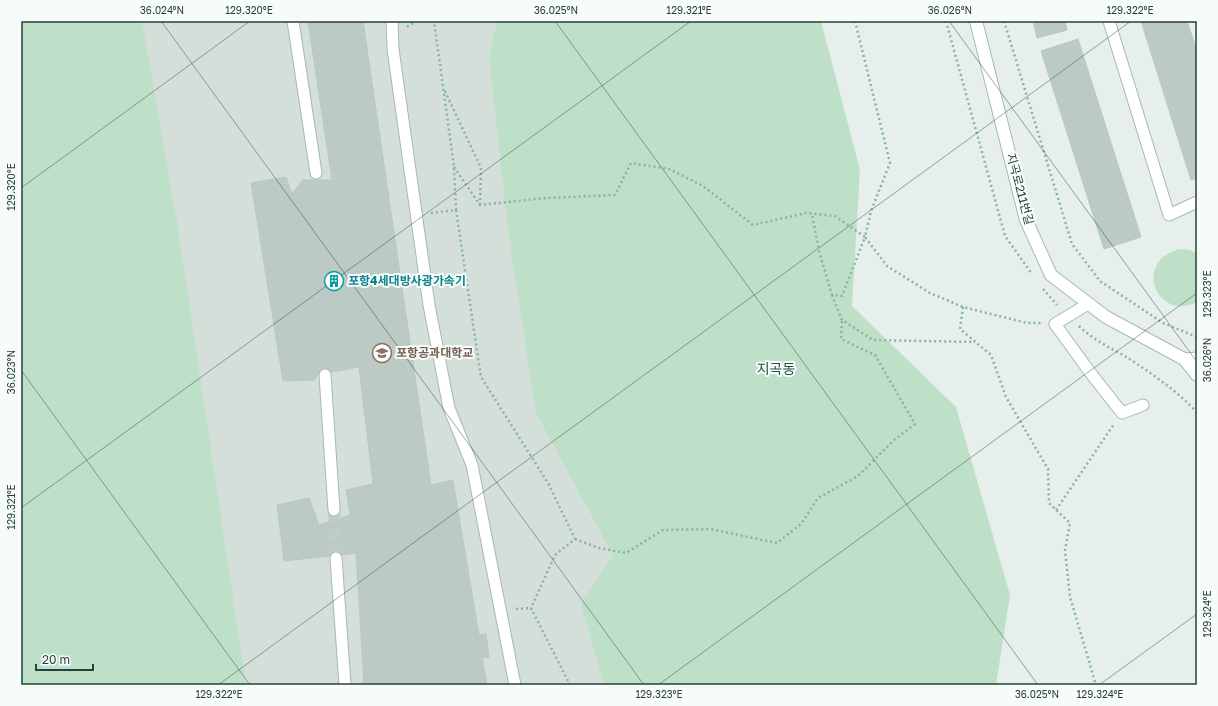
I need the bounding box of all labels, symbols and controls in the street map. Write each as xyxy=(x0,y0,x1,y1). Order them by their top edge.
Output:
text: 36.024°N xyxy=(140,4,184,16)
text: 129.320°E xyxy=(225,4,273,16)
text: 36.025°N xyxy=(534,4,578,16)
text: 129.321°E xyxy=(666,4,712,16)
text: 36.026°N xyxy=(928,4,972,16)
text: 129.322°E xyxy=(1106,4,1154,16)
street label: 지곡로211번길 xyxy=(1004,151,1037,226)
text: 129.320°E xyxy=(5,163,17,211)
building icon: 포항4세대방사광가속기 xyxy=(323,270,345,292)
text: 129.323°E xyxy=(1201,270,1213,318)
place label: 포항4세대방사광가속기 xyxy=(348,273,466,288)
text: 36.026°N xyxy=(1201,338,1213,382)
school or university icon: 포항공과대학교 xyxy=(371,342,393,364)
place label: 포항공과대학교 xyxy=(396,345,473,360)
text: 36.023°N xyxy=(5,350,17,394)
district label: 지곡동 xyxy=(757,360,795,377)
text: 129.321°E xyxy=(5,484,17,530)
text: 129.324°E xyxy=(1201,591,1213,637)
scale bar xyxy=(36,646,93,672)
text: 20 m xyxy=(42,652,70,667)
text: 129.322°E xyxy=(195,688,243,700)
text: 129.323°E xyxy=(635,688,683,700)
text: 36.025°N xyxy=(1015,688,1059,700)
text: 129.324°E xyxy=(1077,688,1123,700)

